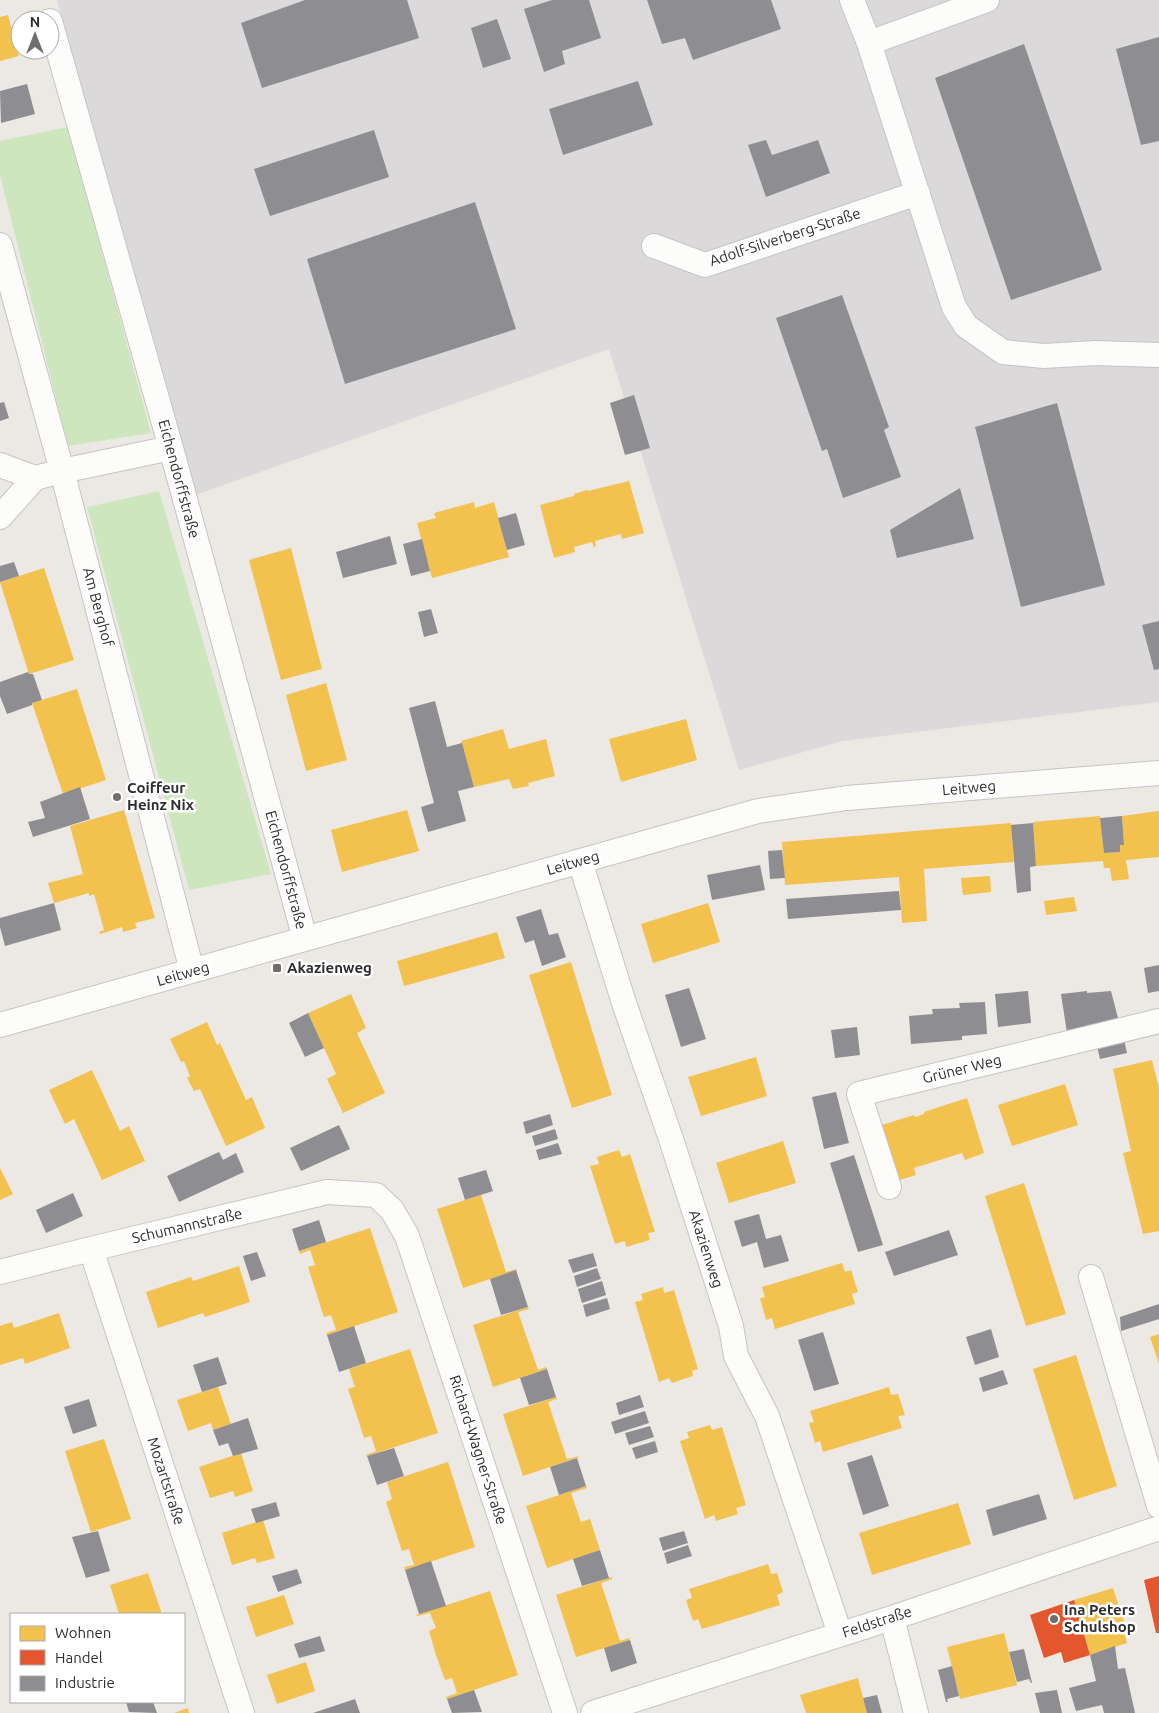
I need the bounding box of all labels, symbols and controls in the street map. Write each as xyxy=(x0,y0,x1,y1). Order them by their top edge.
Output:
north arrow xyxy=(10,10,60,60)
text: N xyxy=(30,14,40,30)
street label: Adolf-Silverberg-Straße xyxy=(707,204,863,269)
street label: Eichendorffstraße xyxy=(155,418,204,540)
street label: Am Berghof xyxy=(80,565,117,649)
street label: Leitweg xyxy=(941,777,997,798)
place label: Coiffeur Heinz Nix xyxy=(127,779,194,813)
marker: Coiffeur Heinz Nix xyxy=(111,791,123,803)
street label: Eichendorffstraße xyxy=(262,809,311,931)
street label: Leitweg xyxy=(545,847,601,878)
street label: Leitweg xyxy=(155,958,211,989)
place label: Akazienweg xyxy=(287,959,372,976)
marker: Akazienweg xyxy=(271,962,283,974)
street label: Grüner Weg xyxy=(921,1051,1003,1087)
street label: Schumannstraße xyxy=(130,1205,244,1246)
street label: Akazienweg xyxy=(686,1208,727,1290)
street label: Richard-Wagner-Straße xyxy=(446,1373,511,1527)
street label: Mozartstraße xyxy=(144,1435,189,1527)
place label: Ina Peters Schulshop xyxy=(1064,1601,1136,1635)
street label: Feldstraße xyxy=(840,1602,914,1641)
legend xyxy=(10,1613,185,1703)
marker: Ina Peters Schulshop xyxy=(1048,1613,1060,1625)
text: Wohnen xyxy=(55,1624,111,1641)
text: Handel xyxy=(55,1649,103,1666)
text: Industrie xyxy=(55,1674,115,1691)

